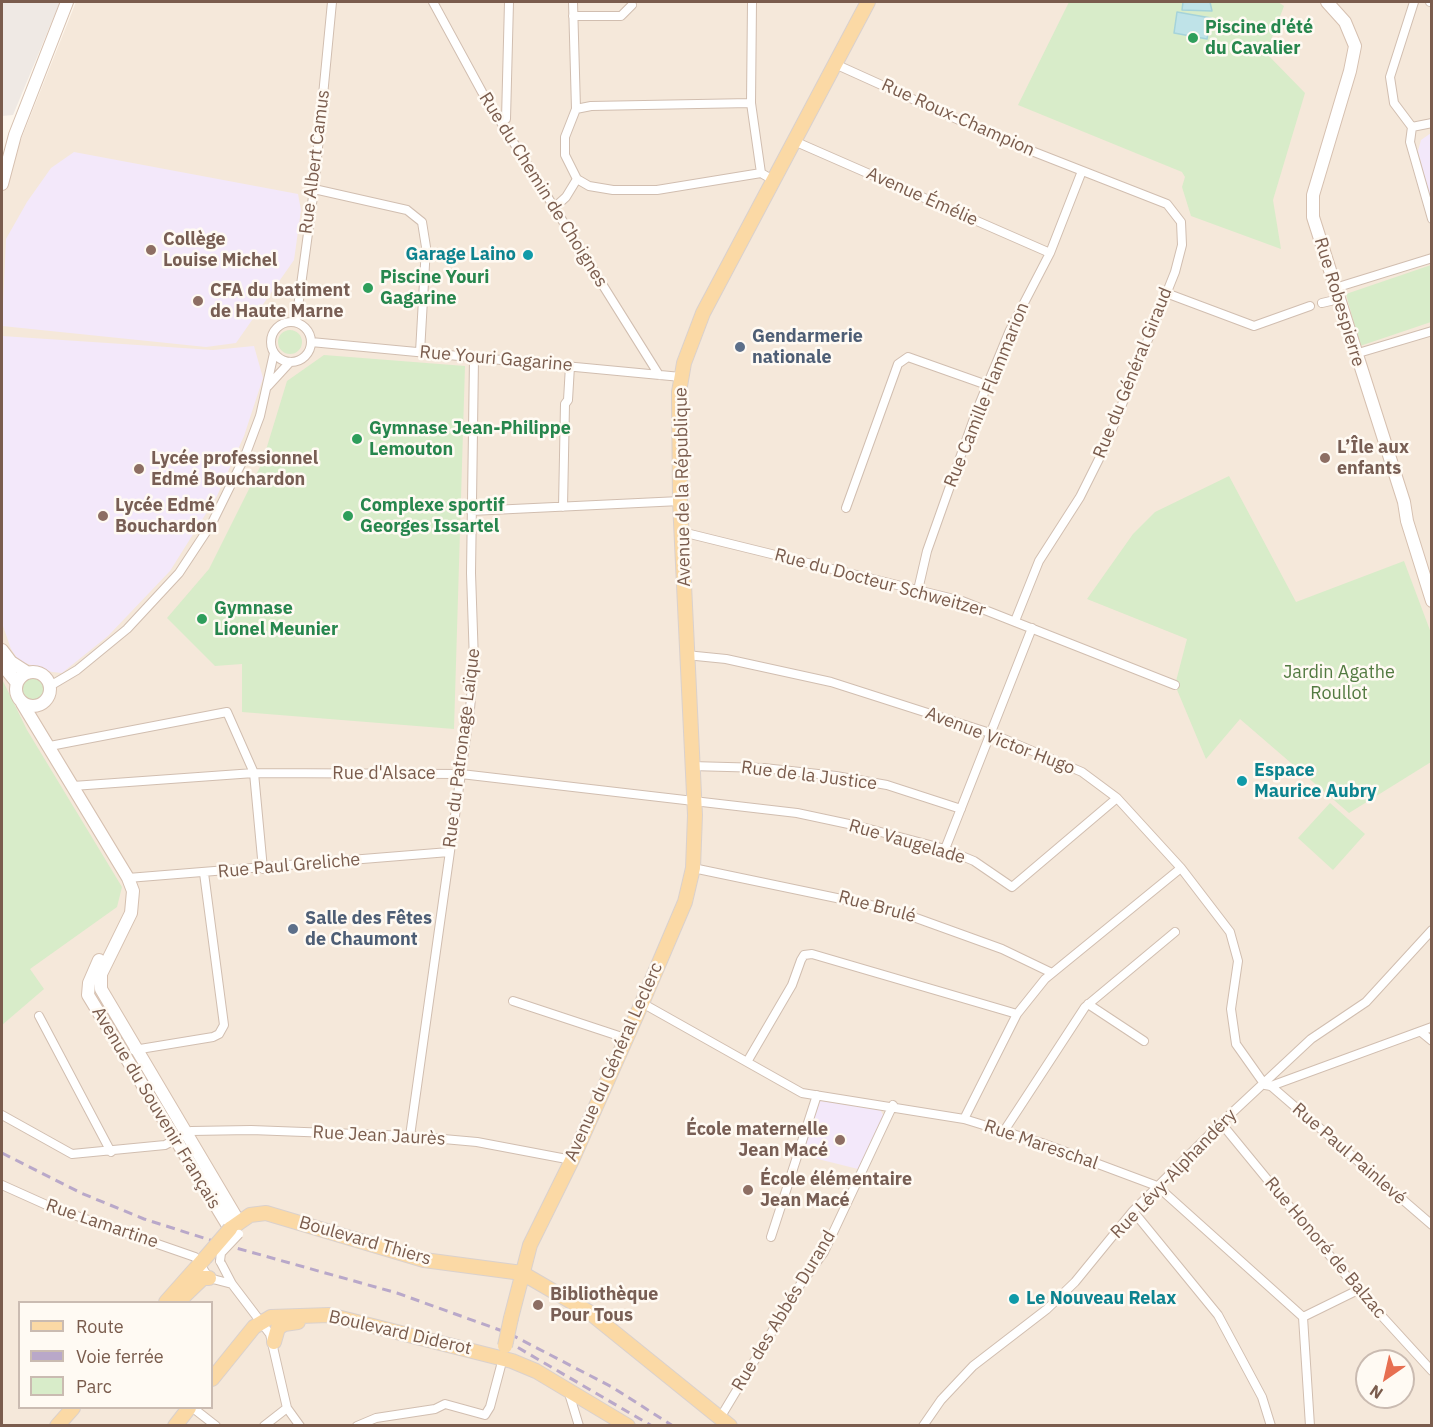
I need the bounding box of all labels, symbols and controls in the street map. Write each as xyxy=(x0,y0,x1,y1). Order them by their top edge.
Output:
place label: Piscine d'été du Cavalier xyxy=(1205,17,1313,60)
marker: Piscine d'été du Cavalier xyxy=(1186,31,1200,45)
street label: Rue Roux-Champion xyxy=(878,75,1038,161)
street label: Rue Albert Camus xyxy=(295,89,335,235)
street label: Rue du Chemin de Choignes xyxy=(474,89,612,291)
street label: Avenue Émélie xyxy=(863,163,981,231)
place label: Collège Louise Michel xyxy=(163,229,277,272)
street label: Rue Robespierre xyxy=(1309,235,1369,369)
marker: Collège Louise Michel xyxy=(144,243,158,257)
place label: Garage Laino xyxy=(405,244,516,266)
marker: Garage Laino xyxy=(521,248,535,262)
place label: Piscine Youri Gagarine xyxy=(380,267,489,310)
place label: CFA du batiment de Haute Marne xyxy=(210,280,350,322)
marker: Piscine Youri Gagarine xyxy=(361,281,375,295)
street label: Rue du Général Giraud xyxy=(1089,284,1177,462)
marker: CFA du batiment de Haute Marne xyxy=(191,294,205,308)
street label: Rue Camille Flammarion xyxy=(940,299,1034,491)
place label: Gendarmerie nationale xyxy=(752,326,863,368)
marker: Gendarmerie nationale xyxy=(733,340,747,354)
street label: Rue Youri Gagarine xyxy=(419,342,573,376)
street label: Avenue de la République xyxy=(670,387,696,587)
place label: Gymnase Jean-Philippe Lemouton xyxy=(369,418,571,460)
marker: Gymnase Jean-Philippe Lemouton xyxy=(350,432,364,446)
place label: L’Île aux enfants xyxy=(1337,437,1409,480)
place label: Lycée professionnel Edmé Bouchardon xyxy=(151,448,318,490)
marker: L’Île aux enfants xyxy=(1318,451,1332,465)
marker: Lycée professionnel Edmé Bouchardon xyxy=(132,462,146,476)
place label: Lycée Edmé Bouchardon xyxy=(115,495,217,538)
place label: Complexe sportif Georges Issartel xyxy=(360,495,504,538)
marker: Lycée Edmé Bouchardon xyxy=(96,509,110,523)
marker: Complexe sportif Georges Issartel xyxy=(341,509,355,523)
street label: Rue du Docteur Schweitzer xyxy=(772,544,988,622)
place label: Gymnase Lionel Meunier xyxy=(214,598,338,640)
marker: Gymnase Lionel Meunier xyxy=(195,612,209,626)
street label: Rue du Patronage Laïque xyxy=(439,647,485,849)
park label: Jardin Agathe Roullot xyxy=(1283,662,1395,704)
street label: Avenue Victor Hugo xyxy=(922,703,1078,779)
street label: Rue de la Justice xyxy=(740,757,878,795)
place label: Espace Maurice Aubry xyxy=(1254,760,1377,802)
street label: Rue d'Alsace xyxy=(332,763,436,785)
marker: Espace Maurice Aubry xyxy=(1235,774,1249,788)
street label: Rue Vaugelade xyxy=(846,815,968,869)
street label: Rue Paul Greliche xyxy=(217,849,361,883)
street label: Rue Brulé xyxy=(836,886,918,928)
place label: Salle des Fêtes de Chaumont xyxy=(305,908,432,950)
marker: Salle des Fêtes de Chaumont xyxy=(286,922,300,936)
street label: Avenue du Général Leclerc xyxy=(560,959,668,1165)
street label: Avenue du Souvenir Français xyxy=(87,1003,225,1213)
street label: Rue Paul Painlevé xyxy=(1288,1099,1410,1209)
street label: Rue Lévy-Alphandéry xyxy=(1107,1105,1241,1243)
street label: Rue Mareschal xyxy=(981,1115,1101,1175)
place label: École maternelle Jean Macé xyxy=(686,1119,828,1162)
street label: Rue Jean Jaurès xyxy=(312,1122,446,1150)
marker: École maternelle Jean Macé xyxy=(833,1133,847,1147)
place label: École élémentaire Jean Macé xyxy=(760,1169,912,1212)
street label: Rue Honoré de Balzac xyxy=(1260,1173,1390,1323)
marker: École élémentaire Jean Macé xyxy=(741,1183,755,1197)
street label: Rue Lamartine xyxy=(43,1195,161,1253)
street label: Boulevard Thiers xyxy=(296,1212,434,1270)
street label: Rue des Abbés Durand xyxy=(727,1227,841,1395)
place label: Bibliothèque Pour Tous xyxy=(550,1284,658,1326)
place label: Le Nouveau Relax xyxy=(1026,1288,1176,1310)
marker: Le Nouveau Relax xyxy=(1007,1292,1021,1306)
marker: Bibliothèque Pour Tous xyxy=(531,1298,545,1312)
legend xyxy=(18,1301,213,1409)
street label: Boulevard Diderot xyxy=(326,1306,474,1360)
text: Route xyxy=(76,1315,124,1338)
text: Voie ferrée xyxy=(76,1345,164,1368)
north arrow xyxy=(1355,1349,1415,1409)
text: Parc xyxy=(76,1375,112,1398)
text: N xyxy=(1366,1381,1386,1404)

